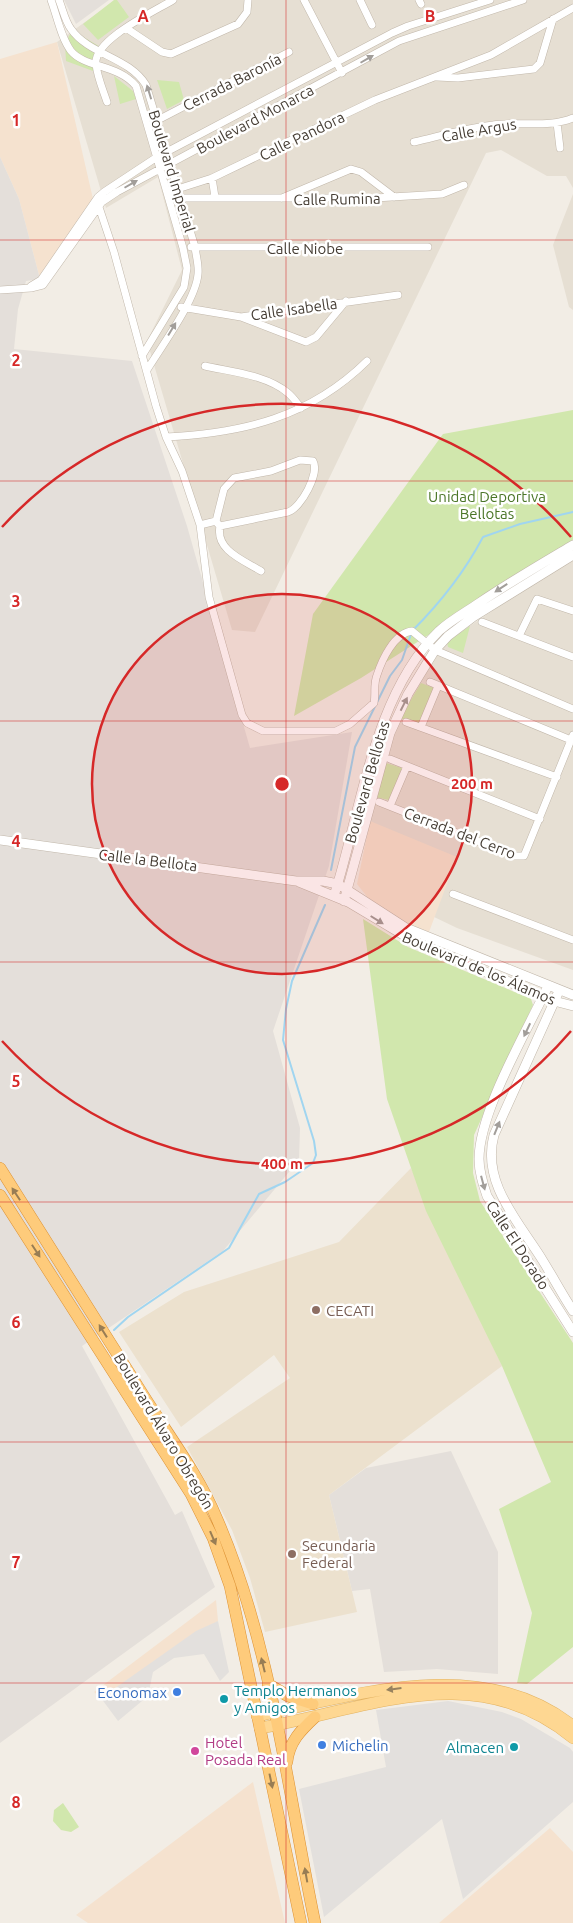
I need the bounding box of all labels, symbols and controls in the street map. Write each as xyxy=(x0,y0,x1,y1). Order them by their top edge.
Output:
text: A xyxy=(137,7,149,25)
text: B xyxy=(425,7,435,25)
street label: Cerrada Baronía xyxy=(180,50,284,114)
one-way arrow xyxy=(360,55,374,63)
street label: Boulevard Monarca xyxy=(193,81,317,157)
one-way arrow xyxy=(144,85,152,100)
street label: Boulevard Imperial xyxy=(145,108,199,234)
street label: Calle Pandora xyxy=(257,108,347,164)
text: 1 xyxy=(11,111,21,129)
street label: Calle Argus xyxy=(440,115,518,145)
one-way arrow xyxy=(123,180,138,188)
street label: Calle Rumina xyxy=(293,190,381,208)
street label: Calle Niobe xyxy=(267,240,343,257)
street label: Calle Isabella xyxy=(250,295,338,323)
one-way arrow xyxy=(167,322,177,335)
text: 2 xyxy=(11,351,21,369)
park label: Unidad Deportiva Bellotas xyxy=(428,488,546,522)
one-way arrow xyxy=(494,584,508,593)
text: 3 xyxy=(11,592,21,610)
one-way arrow xyxy=(400,696,408,711)
street label: Boulevard Bellotas xyxy=(341,719,393,845)
centre of rings xyxy=(273,775,291,793)
text: 200 m xyxy=(451,775,493,792)
street label: Cerrada del Cerro xyxy=(402,804,518,862)
text: 4 xyxy=(11,832,21,850)
street label: Calle la Bellota xyxy=(98,845,198,875)
one-way arrow xyxy=(370,916,383,925)
street label: Boulevard de los Álamos xyxy=(400,928,558,1008)
one-way arrow xyxy=(523,1023,532,1038)
text: 5 xyxy=(11,1072,21,1090)
one-way arrow xyxy=(493,1120,501,1135)
text: 400 m xyxy=(261,1155,303,1172)
one-way arrow xyxy=(479,1175,487,1190)
one-way arrow xyxy=(12,1187,21,1201)
street label: Calle El Dorado xyxy=(483,1197,553,1293)
one-way arrow xyxy=(31,1244,40,1258)
place label: CECATI xyxy=(326,1302,374,1319)
marker: CECATI xyxy=(310,1304,322,1316)
text: 6 xyxy=(11,1313,21,1331)
one-way arrow xyxy=(98,1325,108,1338)
street label: Boulevard Álvaro Obregón xyxy=(111,1350,217,1512)
one-way arrow xyxy=(209,1531,217,1545)
place label: Secundaria Federal xyxy=(302,1537,376,1571)
marker: Secundaria Federal xyxy=(286,1548,298,1560)
text: 7 xyxy=(11,1553,21,1571)
one-way arrow xyxy=(259,1657,267,1672)
place label: Templo Hermanos y Amigos xyxy=(234,1682,357,1716)
place label: Economax xyxy=(97,1684,167,1701)
one-way arrow xyxy=(385,1685,401,1693)
marker: Economax xyxy=(171,1686,183,1698)
marker: Templo Hermanos y Amigos xyxy=(218,1693,230,1705)
place label: Hotel Posada Real xyxy=(205,1734,286,1768)
place label: Michelin xyxy=(332,1737,389,1754)
marker: Michelin xyxy=(316,1739,328,1751)
place label: Almacen xyxy=(446,1739,504,1756)
marker: Almacen xyxy=(508,1741,520,1753)
marker: Hotel Posada Real xyxy=(189,1745,201,1757)
one-way arrow xyxy=(267,1773,275,1788)
text: 8 xyxy=(11,1793,21,1811)
one-way arrow xyxy=(301,1867,309,1883)

